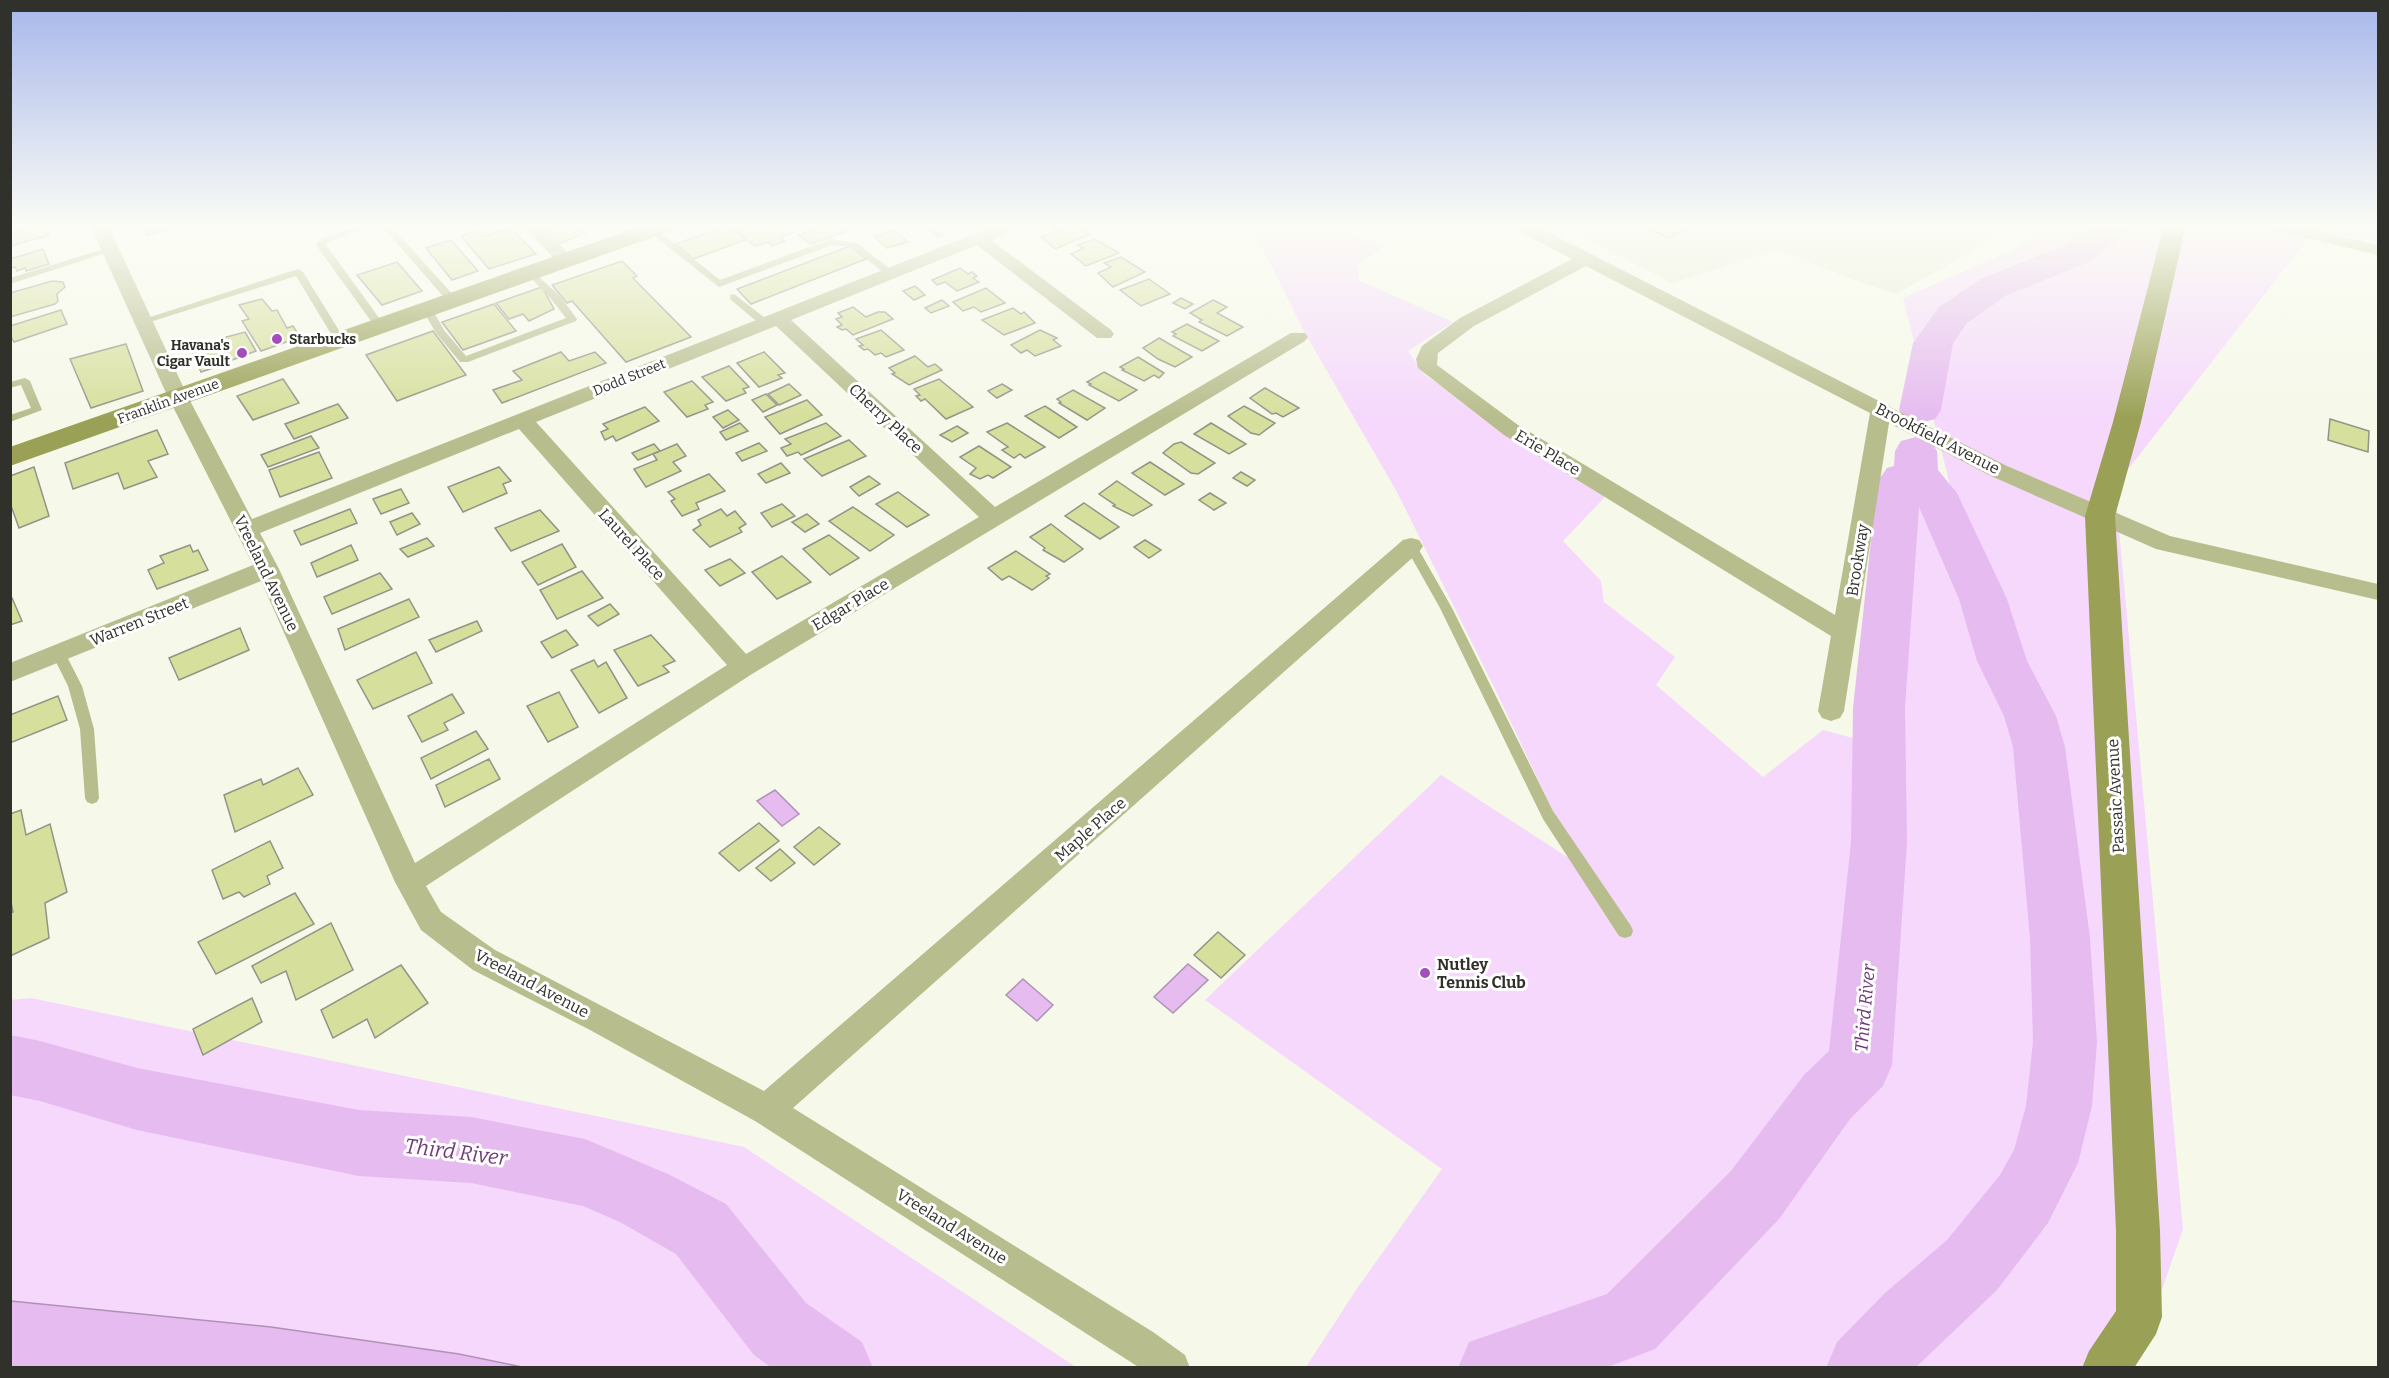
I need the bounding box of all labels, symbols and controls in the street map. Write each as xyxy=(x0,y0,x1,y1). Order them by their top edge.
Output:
place label: Starbucks xyxy=(289,331,356,348)
marker: Starbucks xyxy=(270,332,284,346)
place label: Havana's Cigar Vault xyxy=(157,337,230,370)
marker: Havana's Cigar Vault xyxy=(235,346,249,360)
street label: Dodd Street xyxy=(590,355,668,400)
street label: Franklin Avenue xyxy=(115,375,221,428)
street label: Cherry Place xyxy=(845,380,926,457)
street label: Brookfield Avenue xyxy=(1873,399,2003,478)
street label: Erie Place xyxy=(1512,426,1584,479)
street label: Laurel Place xyxy=(595,505,669,584)
street label: Vreeland Avenue xyxy=(230,512,303,634)
street label: Brookway xyxy=(1842,522,1873,598)
street label: Edgar Place xyxy=(808,574,892,635)
street label: Warren Street xyxy=(87,593,191,650)
street label: Passaic Avenue xyxy=(2103,738,2128,854)
street label: Maple Place xyxy=(1051,793,1130,865)
street label: Vreeland Avenue xyxy=(471,945,592,1022)
place label: Nutley Tennis Club xyxy=(1437,955,1526,992)
water label: Third River xyxy=(1850,962,1880,1053)
marker: Nutley Tennis Club xyxy=(1418,966,1432,980)
water label: Third River xyxy=(403,1133,510,1171)
street label: Vreeland Avenue xyxy=(893,1185,1011,1268)

